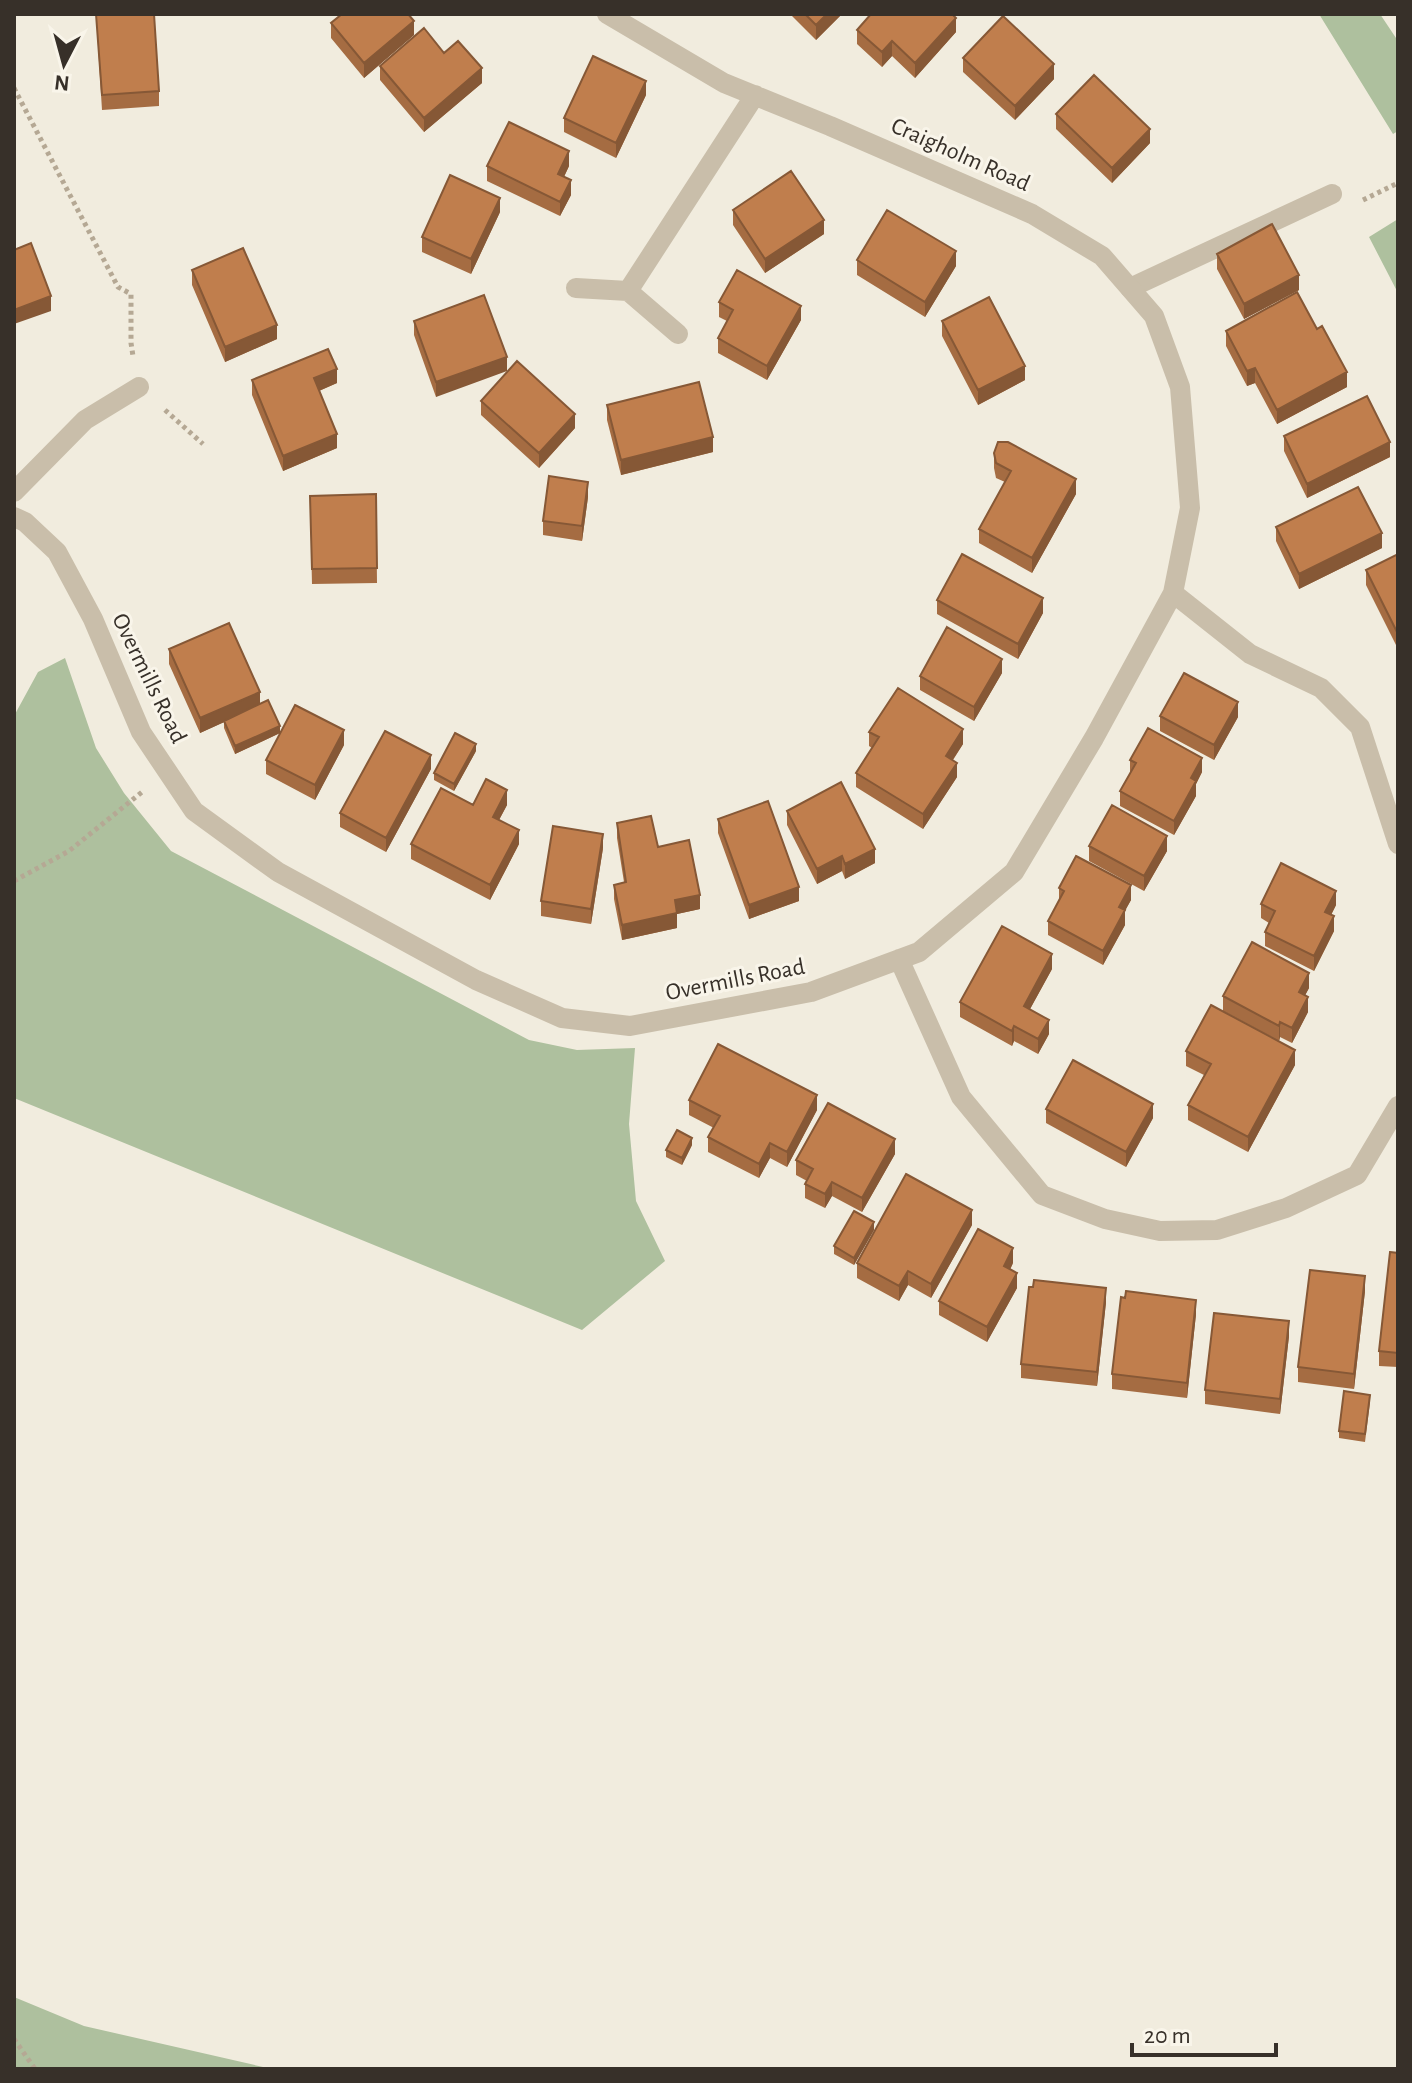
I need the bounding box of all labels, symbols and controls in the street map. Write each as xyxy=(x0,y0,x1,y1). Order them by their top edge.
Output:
north arrow xyxy=(24,24,104,104)
text: N xyxy=(53,71,71,95)
street label: Craigholm Road xyxy=(888,114,1034,196)
street label: Overmills Road xyxy=(107,610,191,747)
street label: Overmills Road xyxy=(664,955,807,1005)
scale bar xyxy=(1132,2007,1276,2057)
text: 20 m xyxy=(1144,2024,1191,2048)

